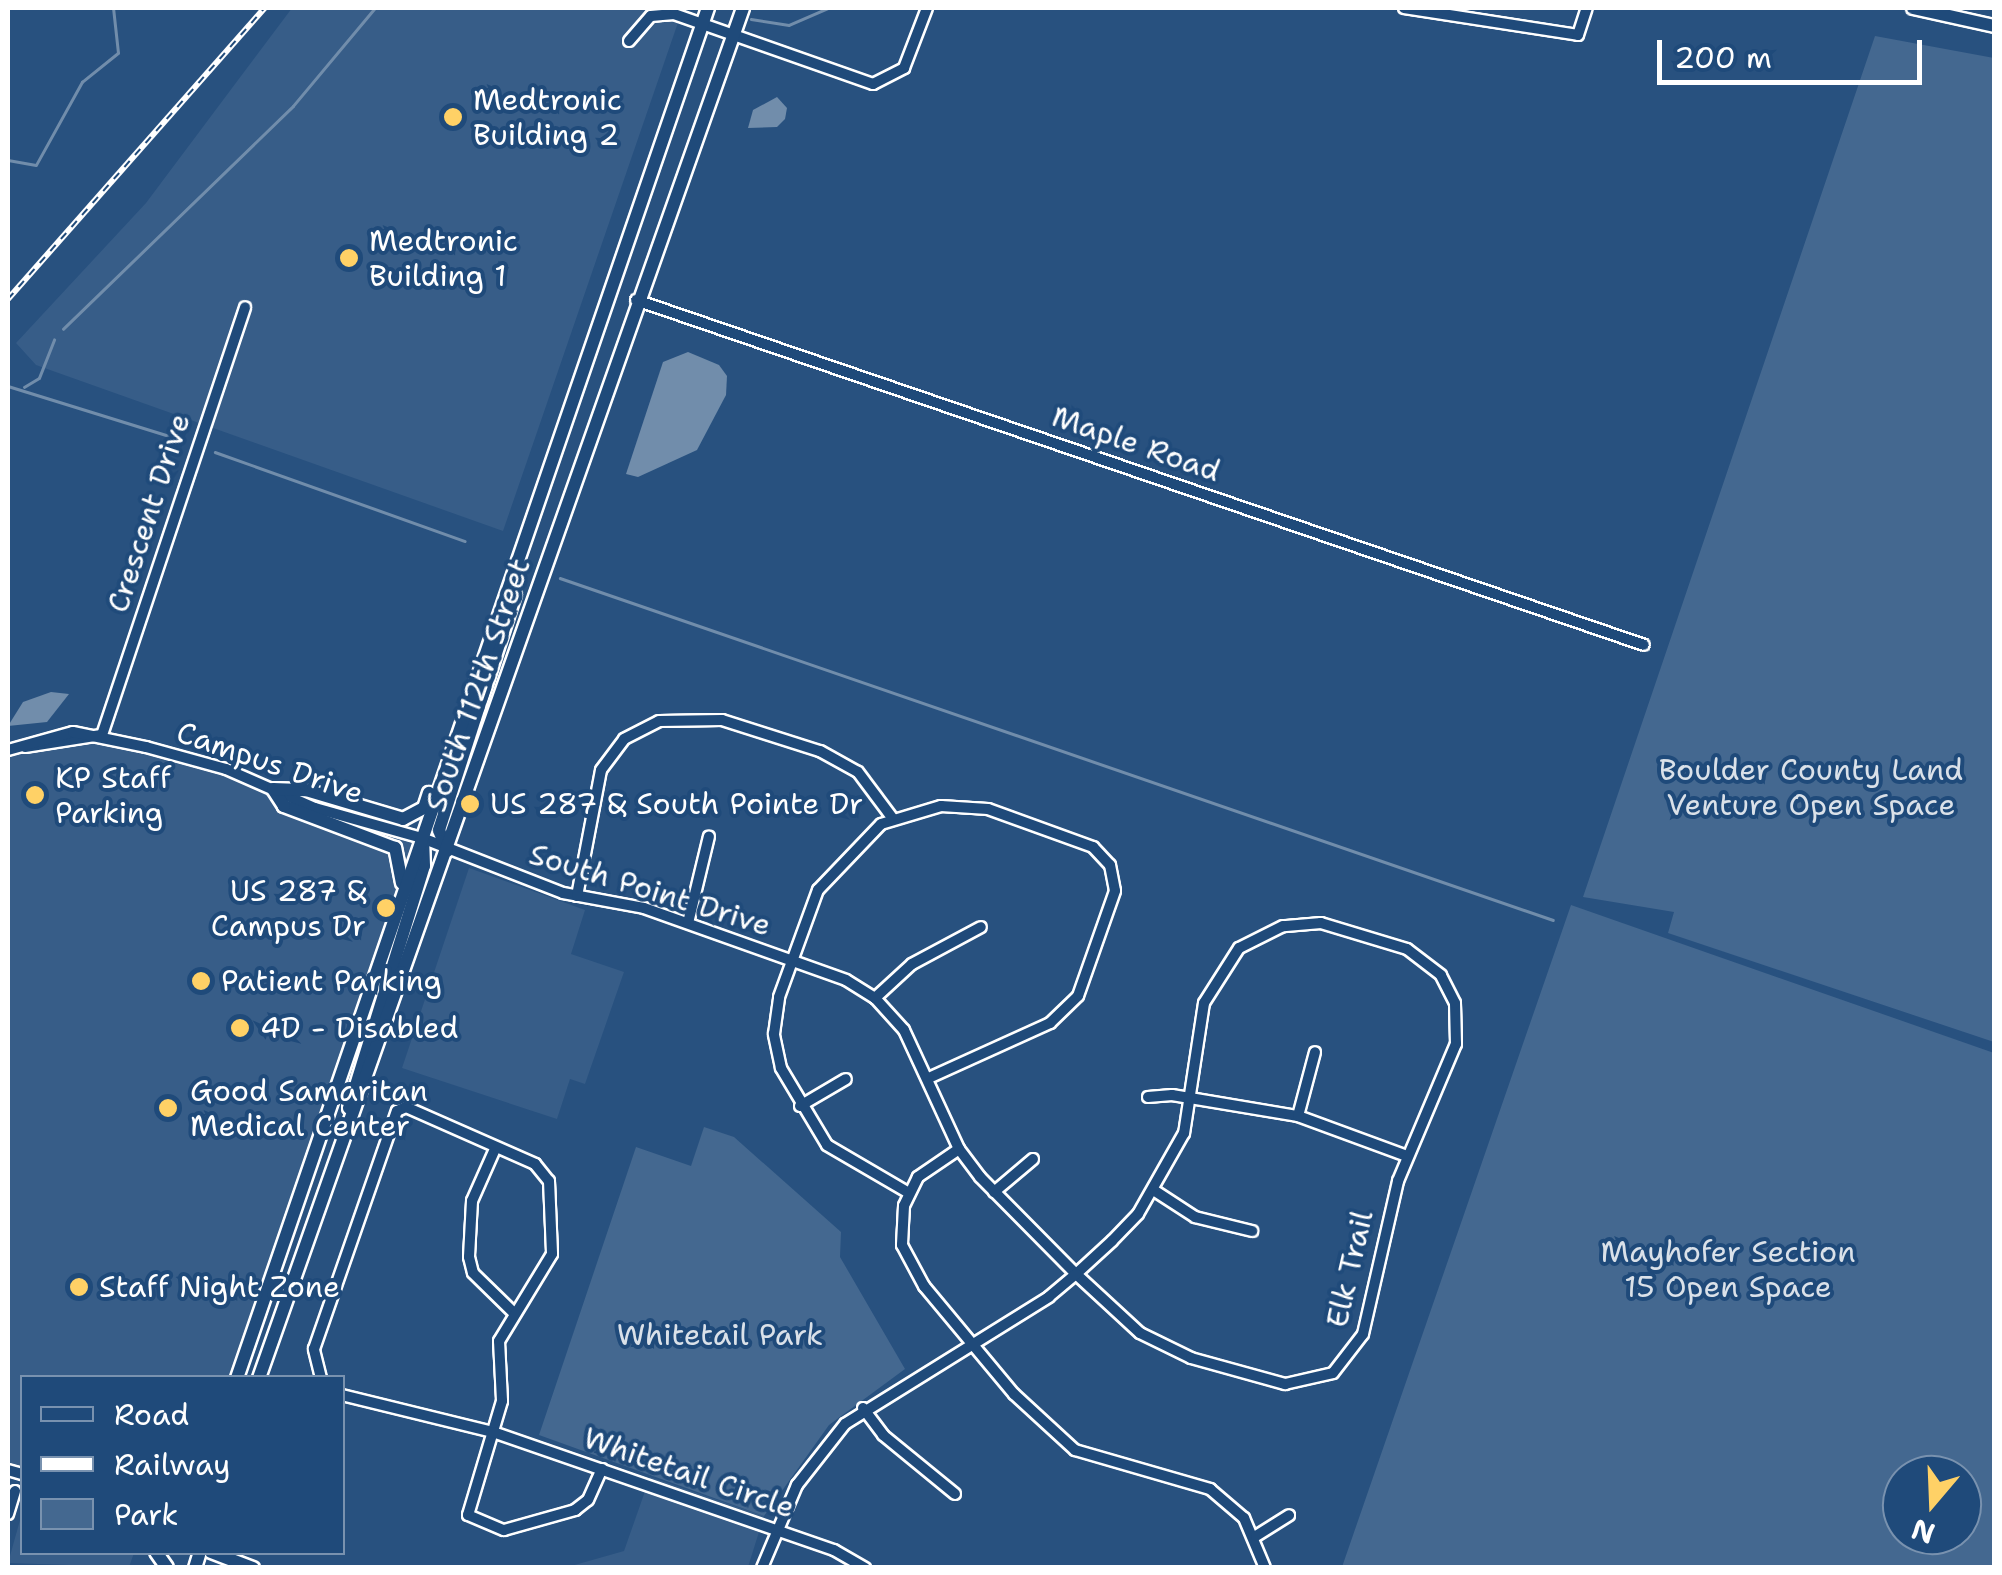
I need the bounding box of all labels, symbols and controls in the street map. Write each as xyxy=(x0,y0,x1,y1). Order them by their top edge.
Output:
scale bar xyxy=(1662,20,1927,82)
text: 200 m xyxy=(1674,37,1772,78)
place label: Medtronic Building 2 xyxy=(473,82,622,152)
marker: Medtronic Building 2 xyxy=(442,106,464,128)
place label: Medtronic Building 1 xyxy=(369,223,518,294)
marker: Medtronic Building 1 xyxy=(338,247,360,269)
street label: Maple Road xyxy=(1047,398,1225,490)
street label: Crescent Drive xyxy=(100,409,198,617)
street label: South 112th Street xyxy=(418,554,538,816)
street label: Campus Drive xyxy=(172,714,368,812)
park label: Boulder County Land Venture Open Space xyxy=(1659,752,1963,822)
place label: KP Staff Parking xyxy=(55,760,171,830)
marker: KP Staff Parking xyxy=(24,784,46,806)
place label: US 287 & South Pointe Dr xyxy=(490,786,863,822)
marker: US 287 & South Pointe Dr xyxy=(459,793,481,815)
street label: South Point Drive xyxy=(525,836,775,944)
place label: US 287 & Campus Dr xyxy=(211,873,366,944)
marker: US 287 & Campus Dr xyxy=(375,897,397,919)
place label: Patient Parking xyxy=(221,963,442,999)
marker: Patient Parking xyxy=(190,970,212,992)
place label: 4D - Disabled xyxy=(260,1010,459,1046)
marker: 4D - Disabled xyxy=(229,1017,251,1039)
place label: Good Samaritan Medical Center xyxy=(190,1073,428,1144)
marker: Good Samaritan Medical Center xyxy=(155,1095,181,1121)
street label: Elk Trail xyxy=(1319,1207,1381,1331)
park label: Mayhofer Section 15 Open Space xyxy=(1600,1234,1856,1304)
place label: Staff Night Zone xyxy=(99,1269,340,1305)
marker: Staff Night Zone xyxy=(68,1276,90,1298)
park label: Whitetail Park xyxy=(617,1317,823,1353)
legend xyxy=(20,1375,345,1555)
text: Road xyxy=(114,1394,189,1435)
street label: Whitetail Circle xyxy=(579,1420,799,1526)
text: Railway xyxy=(114,1444,230,1485)
north arrow xyxy=(1882,1455,1982,1555)
text: Park xyxy=(114,1494,178,1535)
text: N xyxy=(1906,1510,1940,1553)

